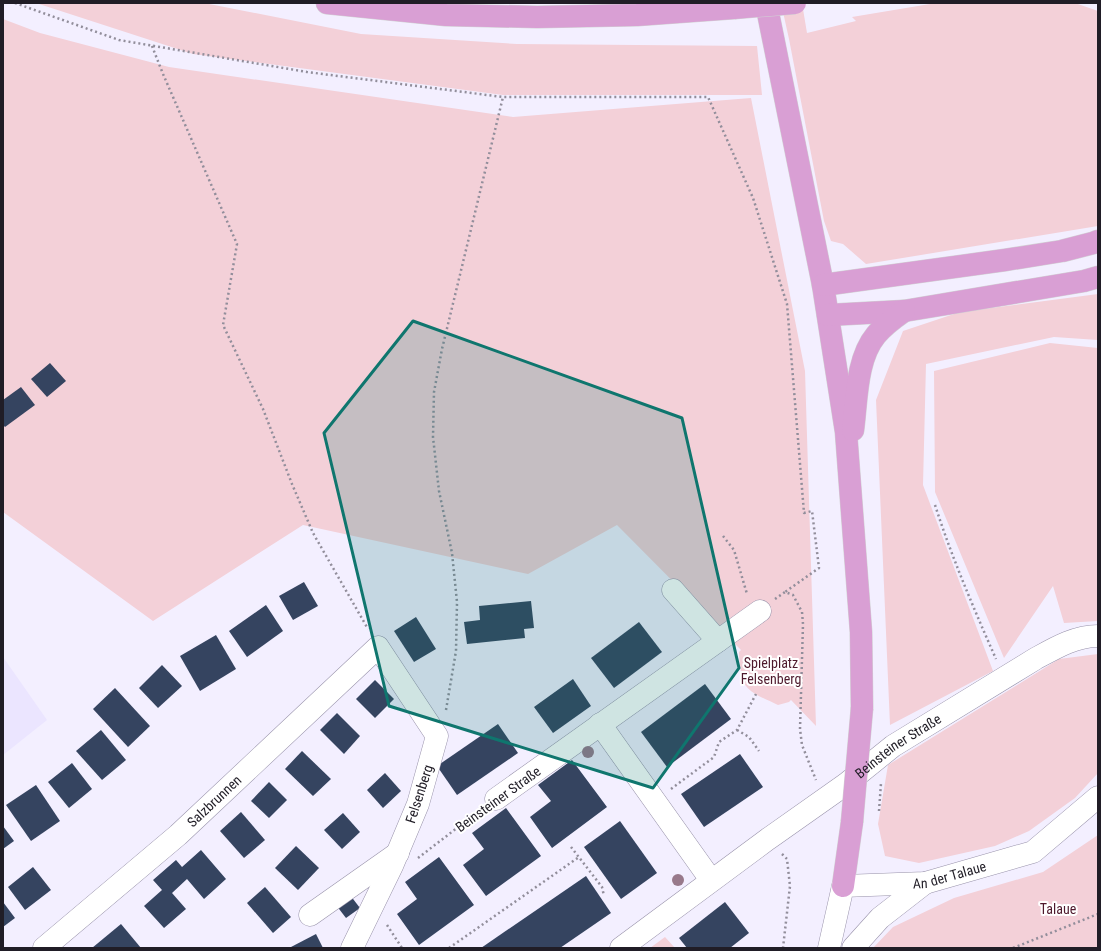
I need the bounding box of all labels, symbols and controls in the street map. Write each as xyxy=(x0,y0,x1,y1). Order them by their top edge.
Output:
park label: Spielplatz Felsenberg xyxy=(741,655,801,687)
street label: Beinsteiner Straße xyxy=(852,710,944,782)
street label: Felsenberg xyxy=(402,763,436,825)
street label: Beinsteiner Straße xyxy=(452,763,544,835)
street label: Salzbrunnen xyxy=(184,772,245,830)
street label: An der Talaue xyxy=(912,858,988,891)
park label: Talaue xyxy=(1040,901,1077,917)

